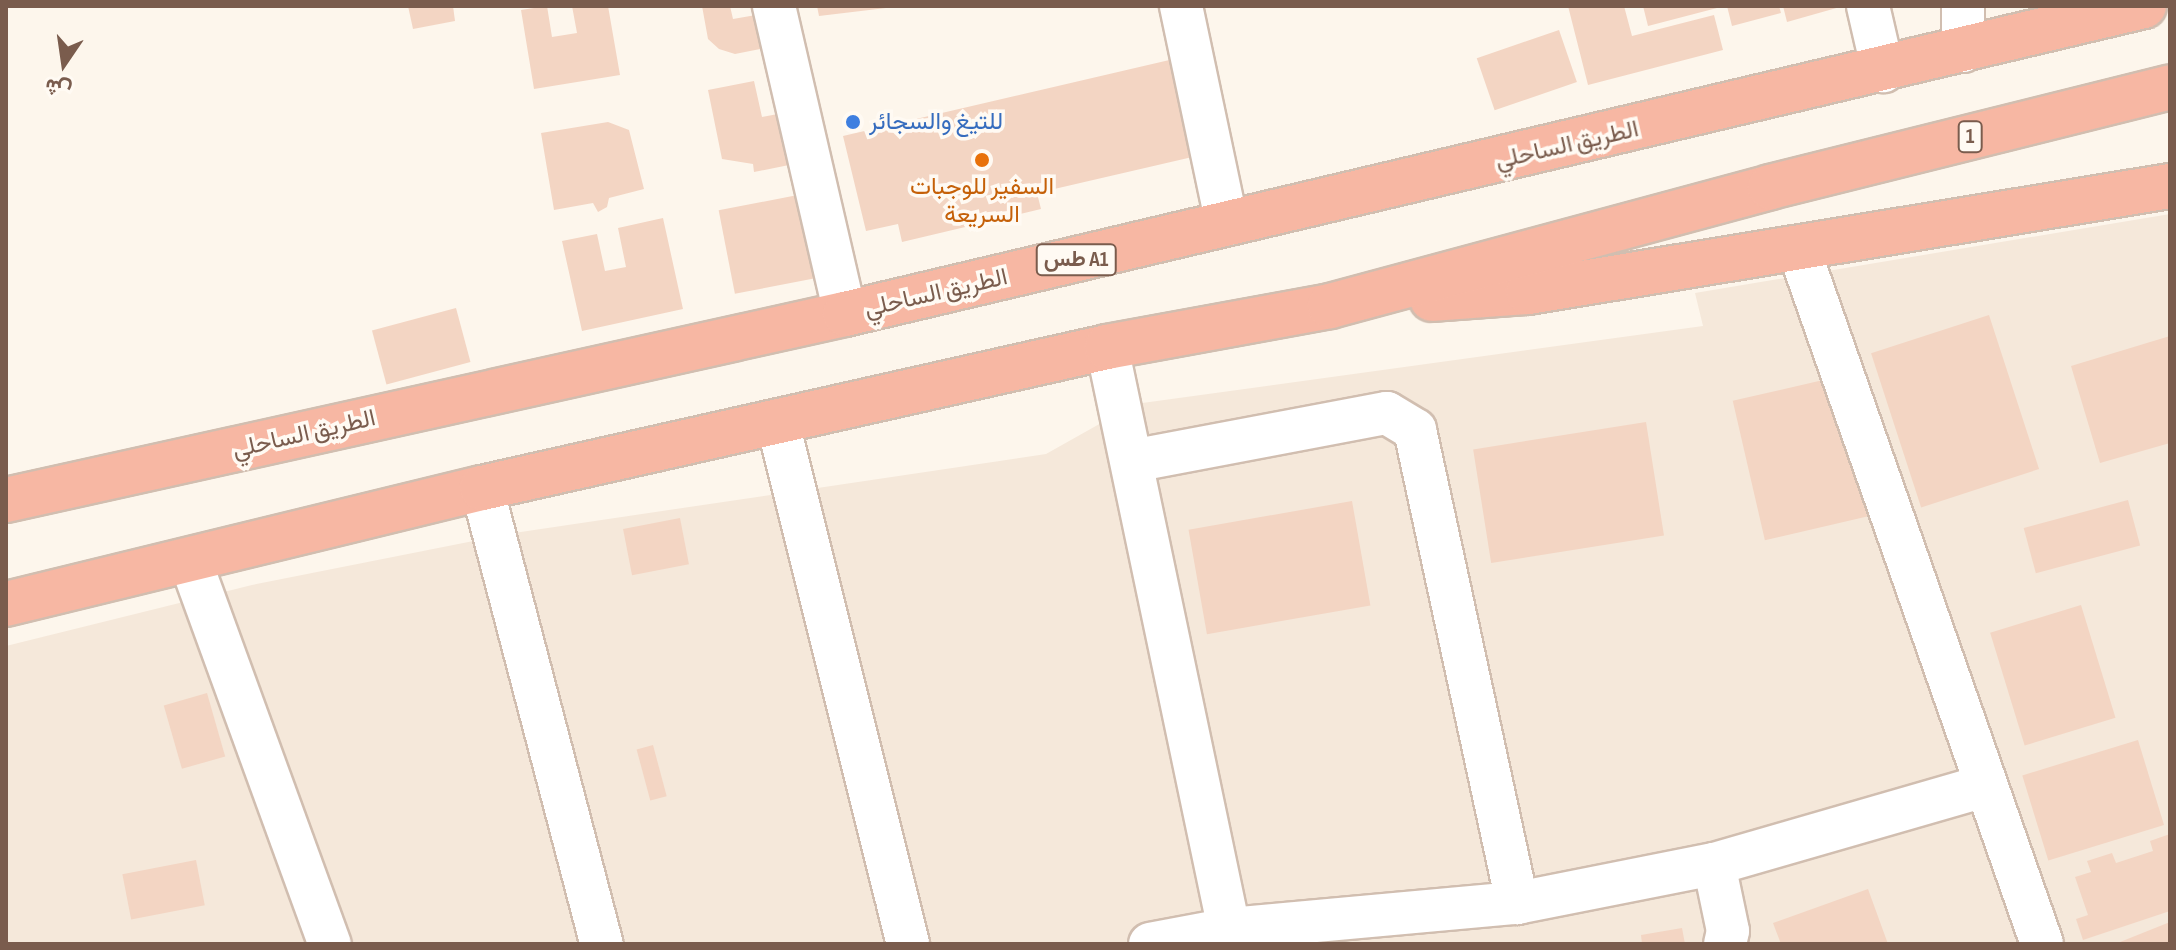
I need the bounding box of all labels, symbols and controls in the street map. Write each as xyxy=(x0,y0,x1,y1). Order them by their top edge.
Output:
north arrow xyxy=(24,24,104,104)
text: ش xyxy=(43,72,74,104)
place label: للتيغ والسجائر xyxy=(869,108,1003,136)
marker: للتيغ والسجائر xyxy=(844,113,862,131)
street label: الطريق الساحلي xyxy=(1493,115,1641,175)
road number: 1 xyxy=(1956,119,1984,155)
marker: السفير للوجبات السريعة xyxy=(973,151,991,169)
place label: السفير للوجبات السريعة xyxy=(910,173,1054,229)
road number: طس A1 xyxy=(1034,242,1118,278)
street label: الطريق الساحلي xyxy=(862,263,1010,323)
street label: الطريق الساحلي xyxy=(230,404,378,464)

